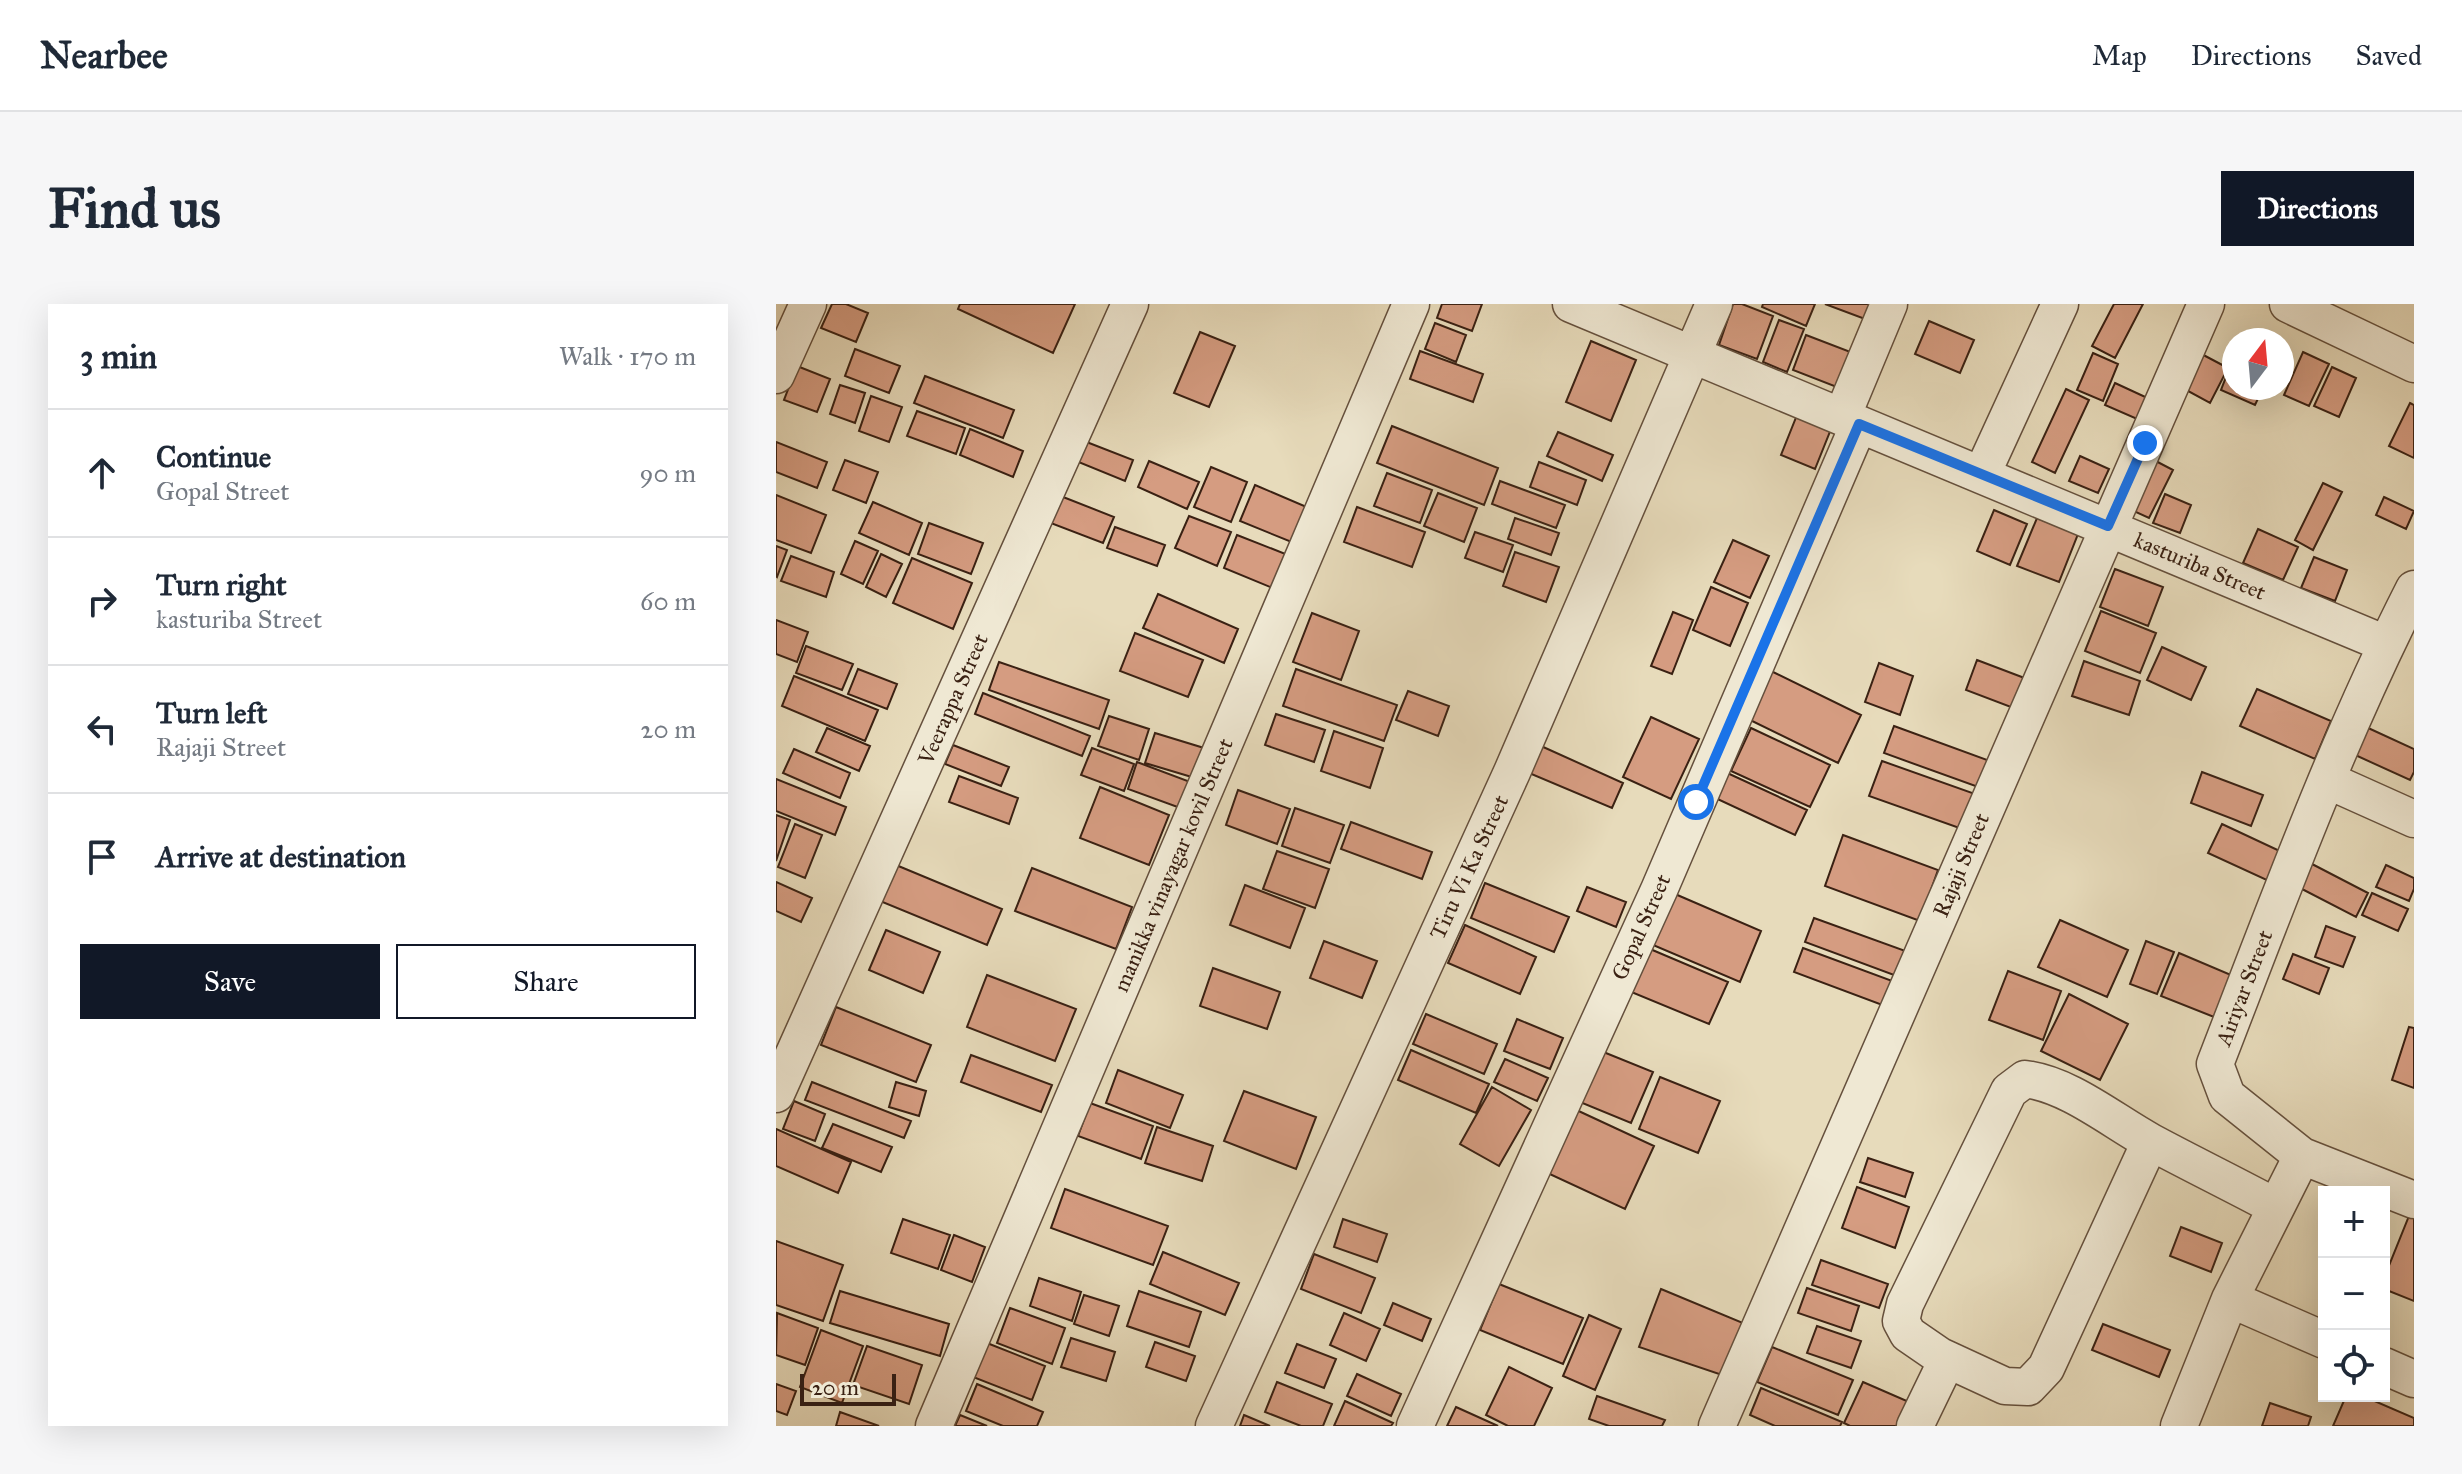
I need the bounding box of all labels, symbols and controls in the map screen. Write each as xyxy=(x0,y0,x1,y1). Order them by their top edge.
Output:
text: Nearbee xyxy=(40,32,168,78)
text: Map xyxy=(2092,38,2147,73)
text: Directions xyxy=(2191,38,2312,73)
text: Saved xyxy=(2356,38,2422,73)
button: Directions xyxy=(2221,171,2414,246)
text: Find us xyxy=(48,174,221,242)
north arrow xyxy=(2222,328,2294,400)
text: 3 min xyxy=(80,336,157,377)
text: Walk · 170 m xyxy=(559,340,696,372)
route end xyxy=(2127,425,2163,461)
text: Continue xyxy=(156,439,271,475)
icon: ahead xyxy=(80,451,124,495)
text: 90 m xyxy=(639,457,696,489)
text: Gopal Street xyxy=(156,475,290,507)
street label: kasturiba Street xyxy=(2130,526,2270,606)
text: Turn right xyxy=(156,567,287,603)
icon: right xyxy=(80,579,124,623)
text: 60 m xyxy=(640,585,696,617)
text: kasturiba Street xyxy=(156,603,322,635)
street label: Veerappa Street xyxy=(912,629,994,770)
text: Turn left xyxy=(156,695,267,731)
icon: left xyxy=(80,707,124,751)
text: 20 m xyxy=(641,713,696,745)
text: Rajaji Street xyxy=(156,731,286,763)
street label: manikka vinayagar kovil Street xyxy=(1107,734,1239,996)
route start xyxy=(1678,784,1714,820)
street label: Tiru Vi Ka Street xyxy=(1424,790,1514,944)
street label: Rajaji Street xyxy=(1927,809,1995,921)
icon: arrive xyxy=(80,835,124,879)
text: Arrive at destination xyxy=(156,839,406,875)
street label: Gopal Street xyxy=(1606,870,1676,984)
street label: Airiyar Street xyxy=(2209,926,2279,1051)
button: Save xyxy=(80,944,380,1019)
button: Share xyxy=(396,944,696,1019)
map controls xyxy=(2318,1186,2390,1402)
button: + xyxy=(2318,1186,2390,1258)
button: − xyxy=(2318,1258,2390,1330)
button: locate xyxy=(2318,1330,2390,1402)
scale bar xyxy=(800,1370,896,1406)
text: 20 m xyxy=(812,1374,859,1401)

